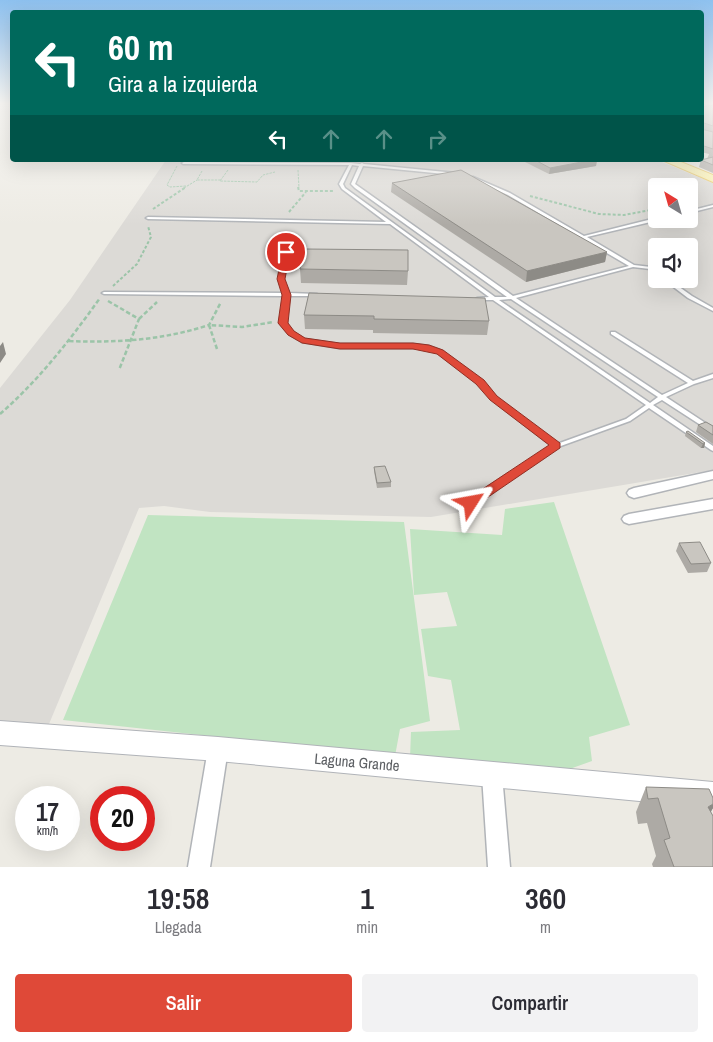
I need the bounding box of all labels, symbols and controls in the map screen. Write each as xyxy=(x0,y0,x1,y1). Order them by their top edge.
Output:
text: 60 m xyxy=(108,24,173,71)
icon: left xyxy=(25,30,90,95)
text: Gira a la izquierda xyxy=(108,69,257,99)
icon: left xyxy=(264,125,292,153)
icon: ahead xyxy=(317,125,345,153)
icon: ahead xyxy=(370,125,398,153)
icon: right xyxy=(423,125,451,153)
north arrow xyxy=(648,178,698,228)
map controls xyxy=(648,178,698,288)
pin xyxy=(265,231,307,273)
icon: arrive xyxy=(272,238,300,266)
button: sound xyxy=(648,238,698,288)
position arrow xyxy=(444,476,496,528)
street label: Laguna Grande xyxy=(313,748,401,776)
speed limit sign: 20 xyxy=(90,786,155,851)
text: 17 xyxy=(36,795,59,829)
text: km/h xyxy=(37,823,58,839)
text: 19:58 xyxy=(147,878,209,918)
text: 1 xyxy=(360,878,374,918)
text: 360 xyxy=(525,878,566,918)
text: Llegada xyxy=(155,916,201,938)
text: min xyxy=(356,916,378,938)
text: m xyxy=(540,916,551,938)
button: Salir xyxy=(15,974,352,1032)
button: Compartir xyxy=(362,974,698,1032)

